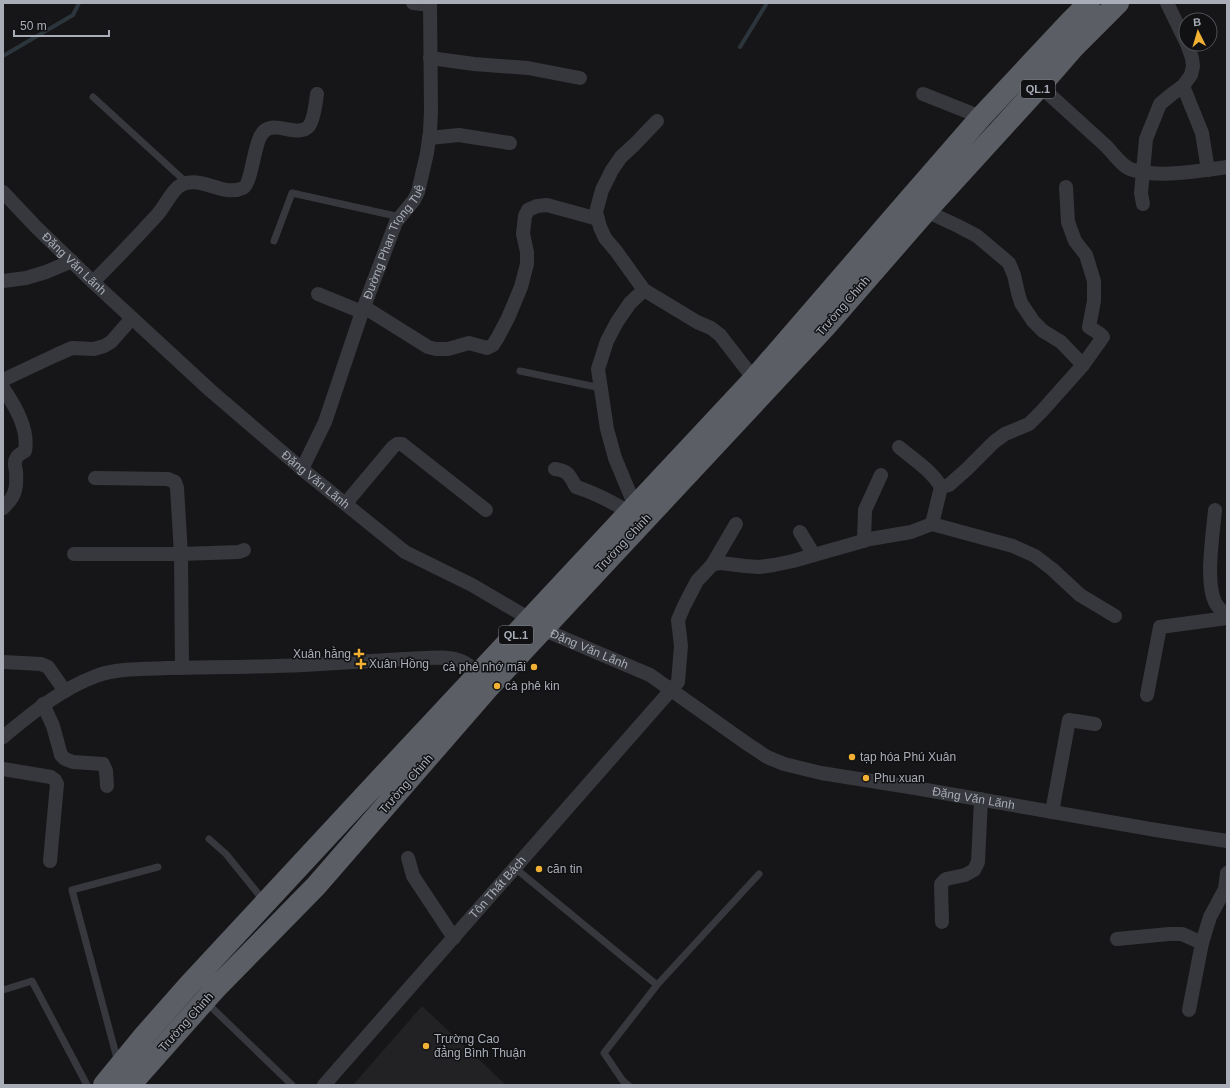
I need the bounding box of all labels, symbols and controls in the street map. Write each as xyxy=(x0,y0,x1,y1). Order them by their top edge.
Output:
scale bar xyxy=(14,12,109,38)
north arrow xyxy=(1178,12,1218,52)
text: B xyxy=(1193,16,1202,28)
text: 50 m xyxy=(20,19,47,33)
road number: QL.1 xyxy=(1021,80,1055,98)
street label: Đường Phan Trọng Tuệ xyxy=(360,183,427,301)
street label: Đặng Văn Lãnh xyxy=(39,230,109,298)
street label: Trường Chinh xyxy=(813,273,873,339)
street label: Đặng Văn Lãnh xyxy=(279,448,352,511)
street label: Trường Chinh xyxy=(592,511,654,575)
road number: QL.1 xyxy=(499,626,533,644)
street label: Đặng Văn Lãnh xyxy=(548,626,630,672)
place label: Xuân hằng xyxy=(293,646,351,661)
marker: Xuân hằng xyxy=(354,649,364,659)
place label: Xuân Hồng xyxy=(369,657,429,671)
marker: Xuân Hồng xyxy=(356,659,366,669)
place label: cà phê nhớ mãi xyxy=(443,660,526,674)
marker: cà phê nhớ mãi xyxy=(529,662,539,672)
place label: cà phê kin xyxy=(505,679,560,693)
marker: cà phê kin xyxy=(492,681,502,691)
place label: tạp hóa Phú Xuân xyxy=(860,750,956,764)
street label: Trường Chinh xyxy=(376,751,436,817)
marker: tạp hóa Phú Xuân xyxy=(847,752,857,762)
place label: Phu xuan xyxy=(874,771,925,785)
marker: Phu xuan xyxy=(861,773,871,783)
street label: Đặng Văn Lãnh xyxy=(931,784,1016,812)
street label: Tôn Thất Bách xyxy=(466,853,529,922)
place label: căn tin xyxy=(547,862,582,876)
marker: căn tin xyxy=(534,864,544,874)
street label: Trường Chinh xyxy=(156,990,216,1054)
place label: Trường Cao đẳng Bình Thuận xyxy=(434,1032,526,1060)
marker: Trường Cao đẳng Bình Thuận xyxy=(421,1041,431,1051)

